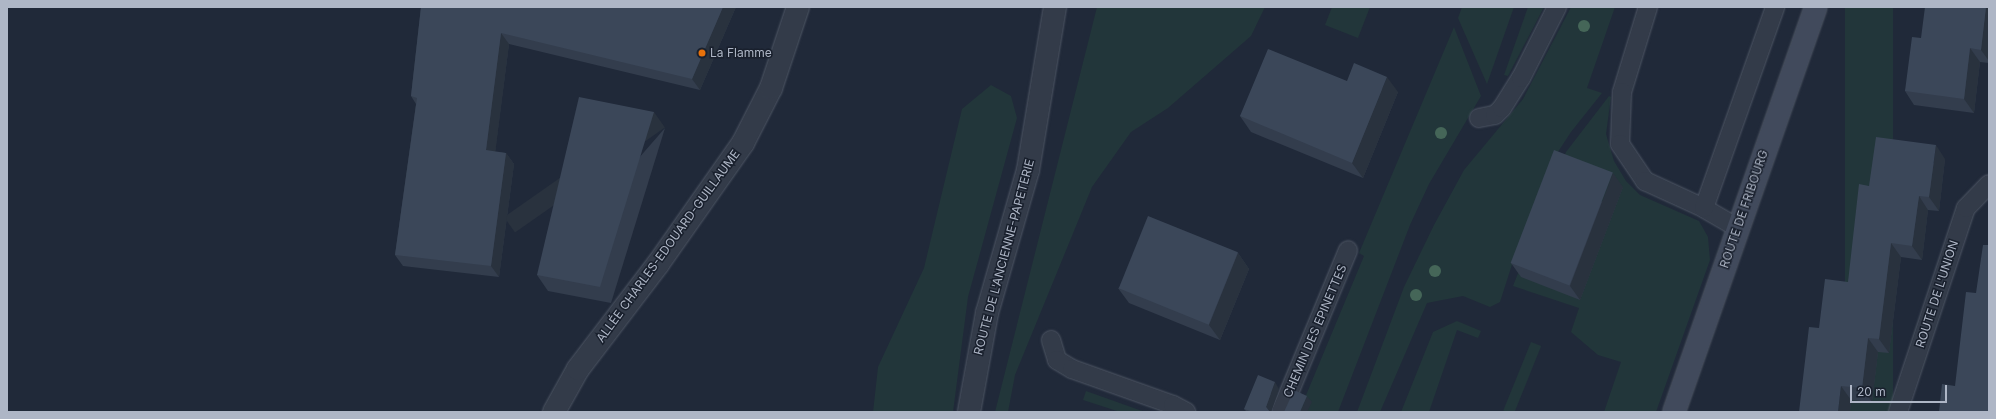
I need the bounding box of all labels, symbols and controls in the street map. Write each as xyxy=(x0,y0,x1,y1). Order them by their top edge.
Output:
place label: La Flamme xyxy=(710,46,772,60)
marker: La Flamme xyxy=(697,48,707,58)
street label: ALLÉE CHARLES-EDOUARD-GUILLAUME xyxy=(593,147,743,345)
street label: ROUTE DE FRIBOURG xyxy=(1717,148,1771,270)
street label: ROUTE DE L'ANCIENNE-PAPETERIE xyxy=(971,158,1037,356)
street label: ROUTE DE L'UNION xyxy=(1913,238,1961,350)
street label: CHEMIN DES EPINETTES xyxy=(1280,262,1350,400)
scale bar xyxy=(1852,377,1949,403)
text: 20 m xyxy=(1857,384,1886,399)

